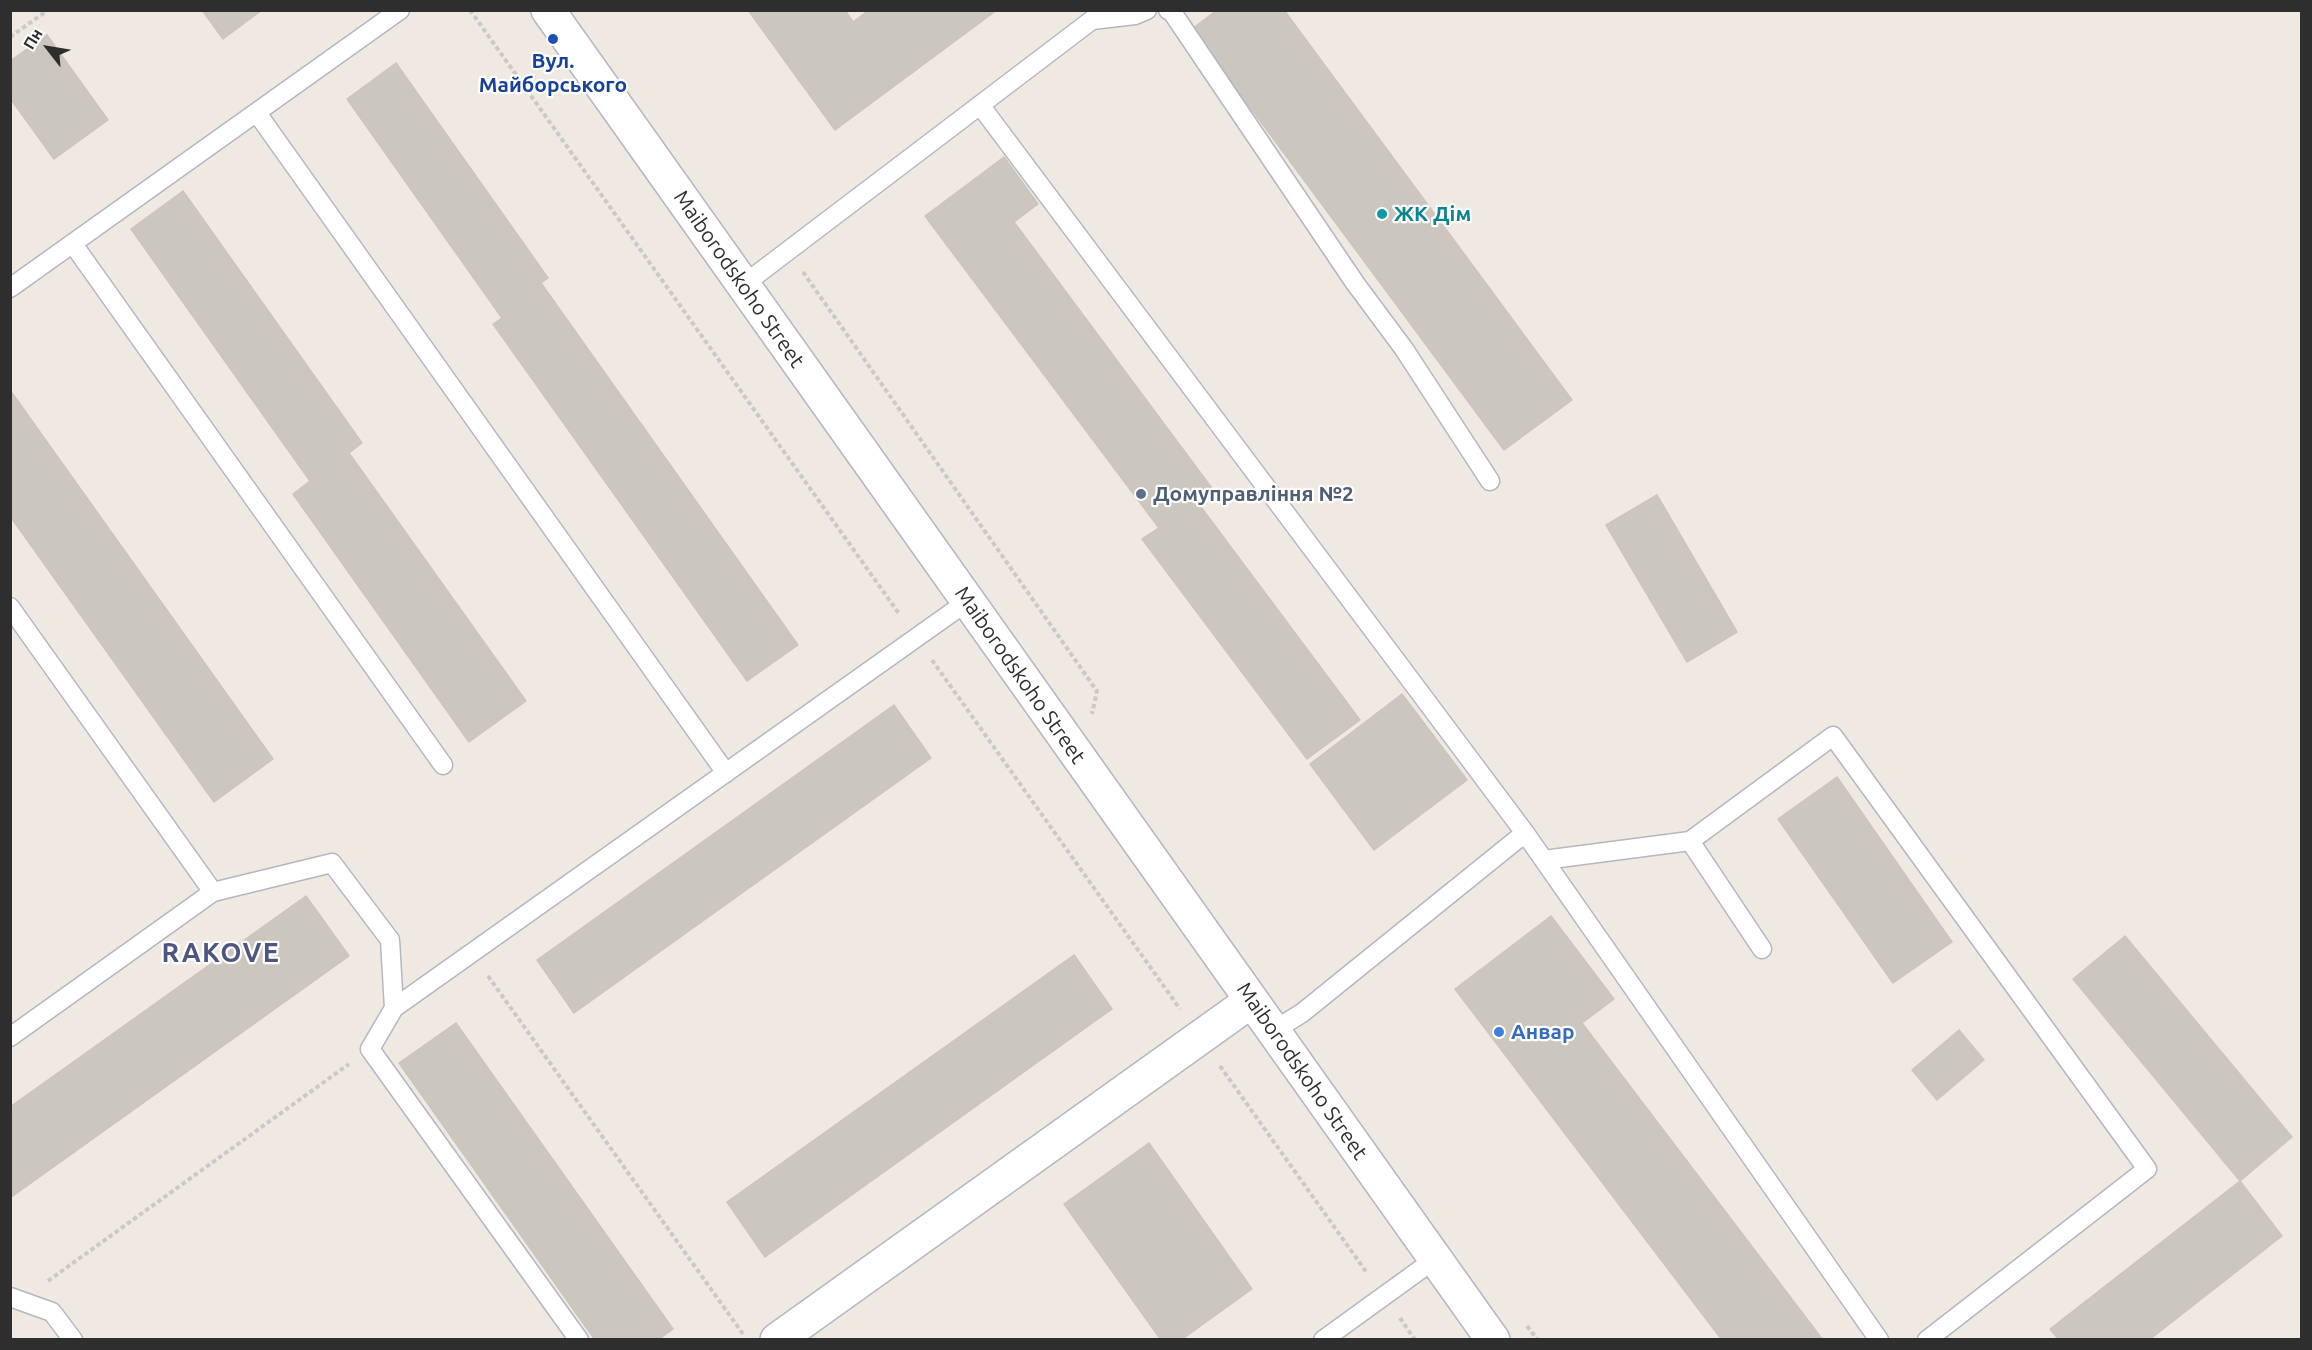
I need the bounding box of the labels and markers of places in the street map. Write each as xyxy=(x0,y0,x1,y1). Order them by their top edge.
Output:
marker: Вул. Майборського xyxy=(546,32,560,46)
place label: Вул. Майборського xyxy=(479,48,627,98)
place label: ЖК Дім xyxy=(1394,201,1471,227)
marker: ЖК Дім xyxy=(1375,207,1389,221)
place label: Домуправління №2 xyxy=(1153,481,1354,507)
marker: Домуправління №2 xyxy=(1134,487,1148,501)
place label: Анвар xyxy=(1511,1019,1574,1045)
marker: Анвар xyxy=(1492,1025,1506,1039)

